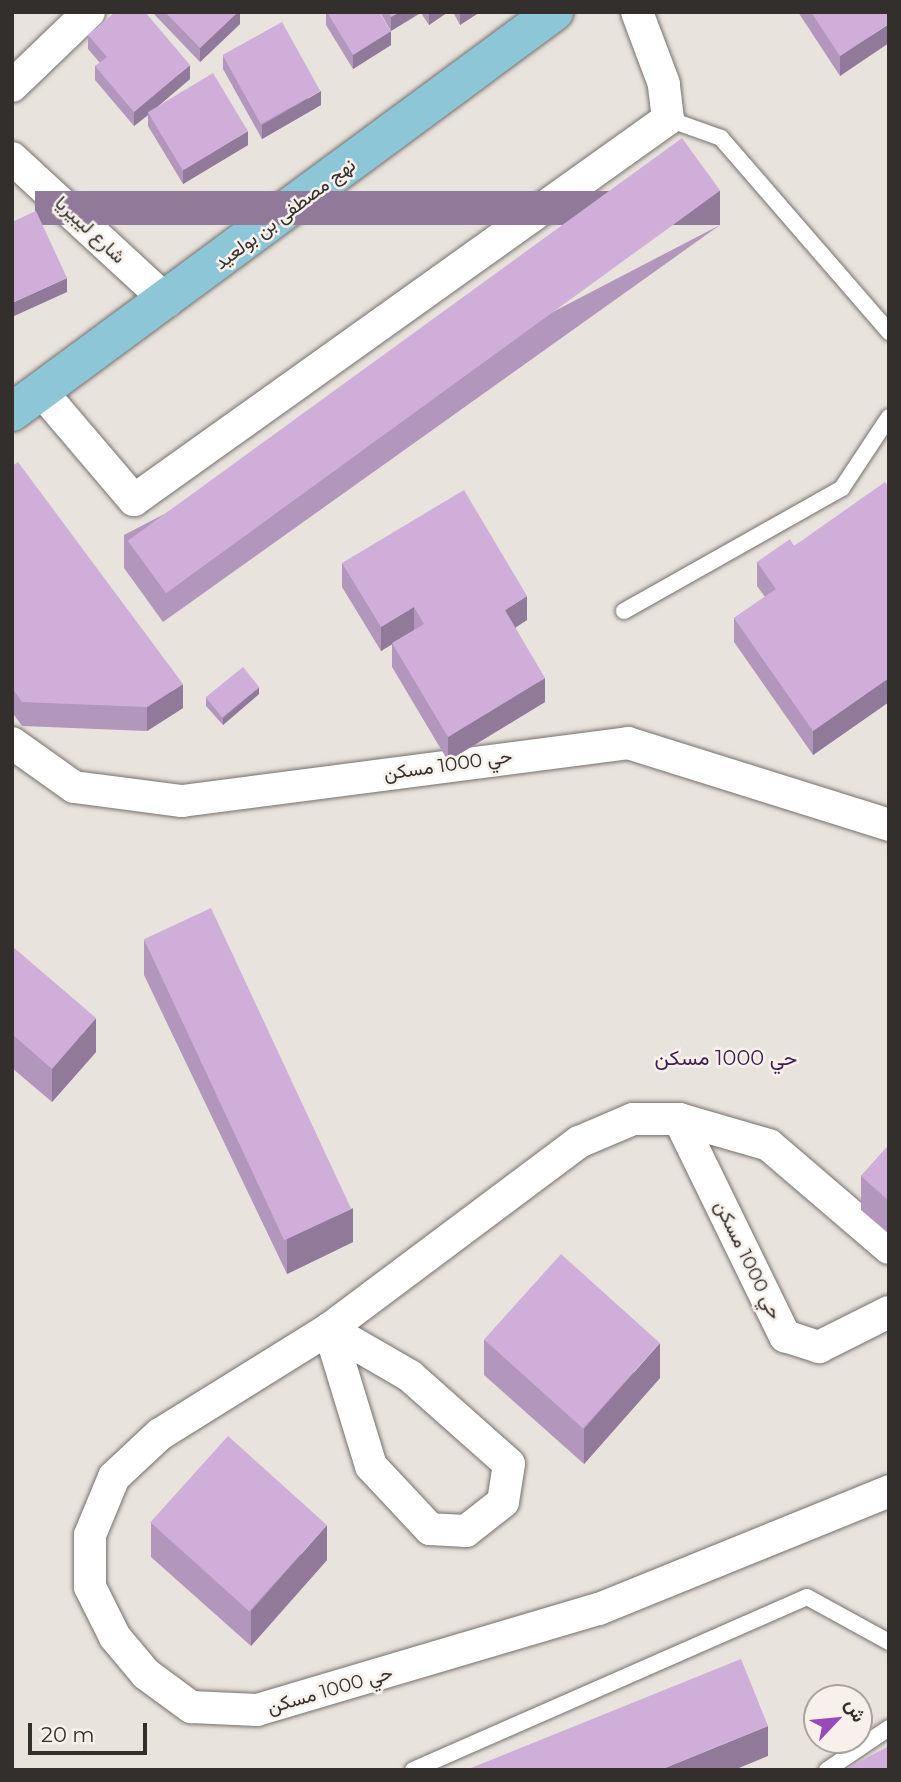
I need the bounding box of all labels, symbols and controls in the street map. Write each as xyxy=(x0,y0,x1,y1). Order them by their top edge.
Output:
street label: نهج مصطفى بن بولعيد xyxy=(210,154,360,274)
street label: شارع ليبيريا xyxy=(50,192,130,268)
street label: حي 1000 مسكن xyxy=(382,745,514,785)
district label: حي 1000 مسكن xyxy=(655,1045,797,1071)
street label: حي 1000 مسكن xyxy=(709,1197,787,1323)
street label: حي 1000 مسكن xyxy=(265,1661,395,1719)
north arrow xyxy=(803,1684,873,1754)
text: ش xyxy=(840,1695,871,1726)
scale bar xyxy=(32,1708,150,1752)
text: 20 m xyxy=(41,1722,95,1747)

